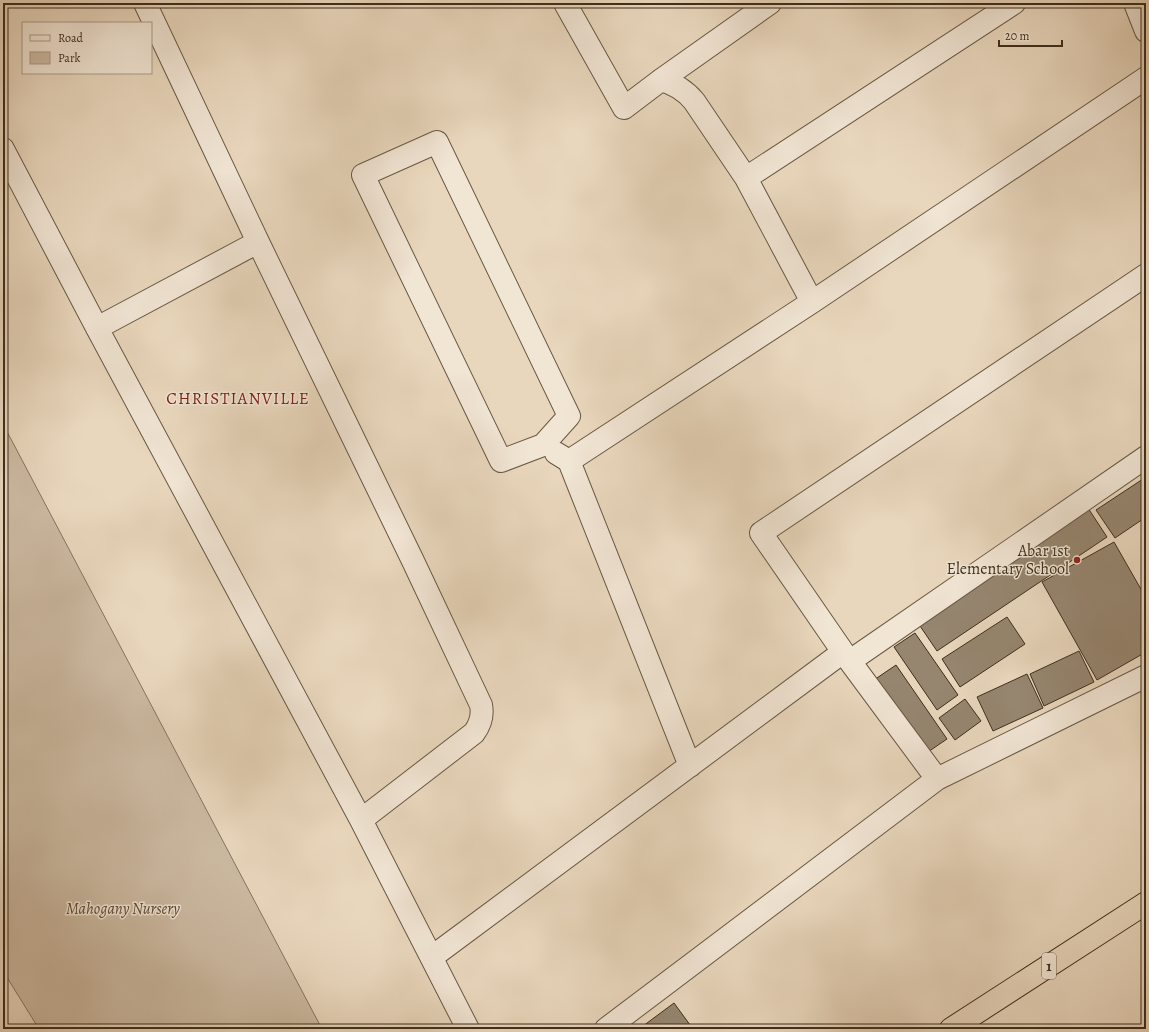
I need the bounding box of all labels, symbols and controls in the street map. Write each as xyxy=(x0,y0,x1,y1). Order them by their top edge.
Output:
legend xyxy=(22,22,152,74)
scale bar xyxy=(999,22,1062,48)
text: 20 m xyxy=(1005,28,1029,44)
text: Road xyxy=(58,30,84,46)
text: Park xyxy=(58,50,81,66)
district label: CHRISTIANVILLE xyxy=(166,387,310,410)
place label: Abar 1st Elementary School xyxy=(946,540,1069,580)
marker: Abar 1st Elementary School xyxy=(1072,555,1082,565)
park label: Mahogany Nursery xyxy=(66,898,180,920)
road number: 1 xyxy=(1042,953,1056,979)

